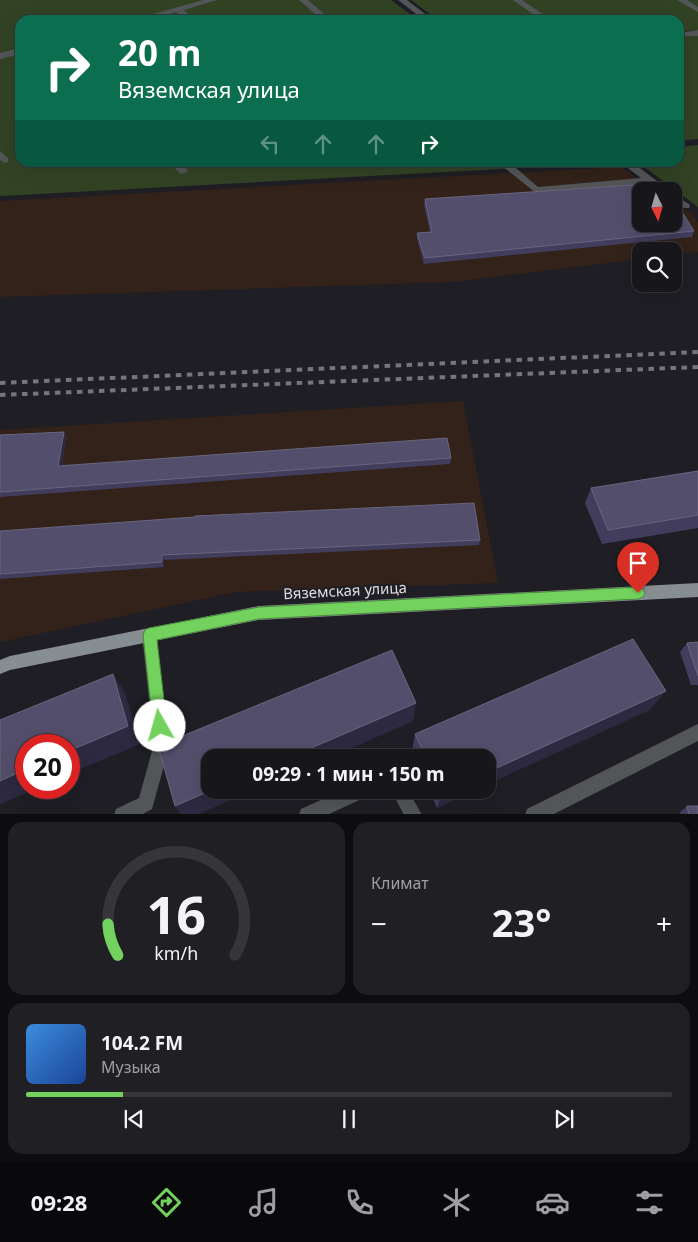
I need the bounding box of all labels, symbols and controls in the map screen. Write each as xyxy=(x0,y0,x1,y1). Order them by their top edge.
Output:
text: 20 m xyxy=(118,29,201,76)
icon: right xyxy=(35,35,100,100)
text: Вяземская улица xyxy=(118,74,300,104)
icon: left xyxy=(256,130,284,158)
icon: ahead xyxy=(309,130,337,158)
icon: ahead xyxy=(362,130,390,158)
icon: right xyxy=(415,130,443,158)
north arrow xyxy=(632,182,682,232)
map controls xyxy=(632,182,682,292)
button: search xyxy=(632,242,682,292)
pin xyxy=(617,542,659,593)
icon: arrive xyxy=(624,549,652,577)
street label: Вяземская улица xyxy=(283,577,407,603)
position arrow xyxy=(133,699,185,751)
speed limit sign: 20 xyxy=(15,734,80,799)
text: 09:29 · 1 мин · 150 m xyxy=(252,761,445,787)
text: Климат xyxy=(371,872,429,894)
text: 16 xyxy=(147,878,206,949)
text: 23° xyxy=(492,896,551,948)
text: − xyxy=(371,904,387,942)
text: + xyxy=(656,904,672,942)
text: km/h xyxy=(155,941,198,965)
text: 104.2 FM xyxy=(101,1030,183,1056)
text: Музыка xyxy=(101,1056,161,1078)
icon: previous xyxy=(120,1105,148,1133)
icon: pause xyxy=(335,1105,363,1133)
icon: next xyxy=(550,1105,578,1133)
icon: directions xyxy=(149,1185,184,1220)
icon: music xyxy=(246,1185,281,1220)
icon: phone xyxy=(342,1185,377,1220)
icon: climate xyxy=(439,1185,474,1220)
icon: car xyxy=(535,1185,570,1220)
icon: filters xyxy=(632,1185,667,1220)
text: 09:28 xyxy=(31,1187,87,1217)

